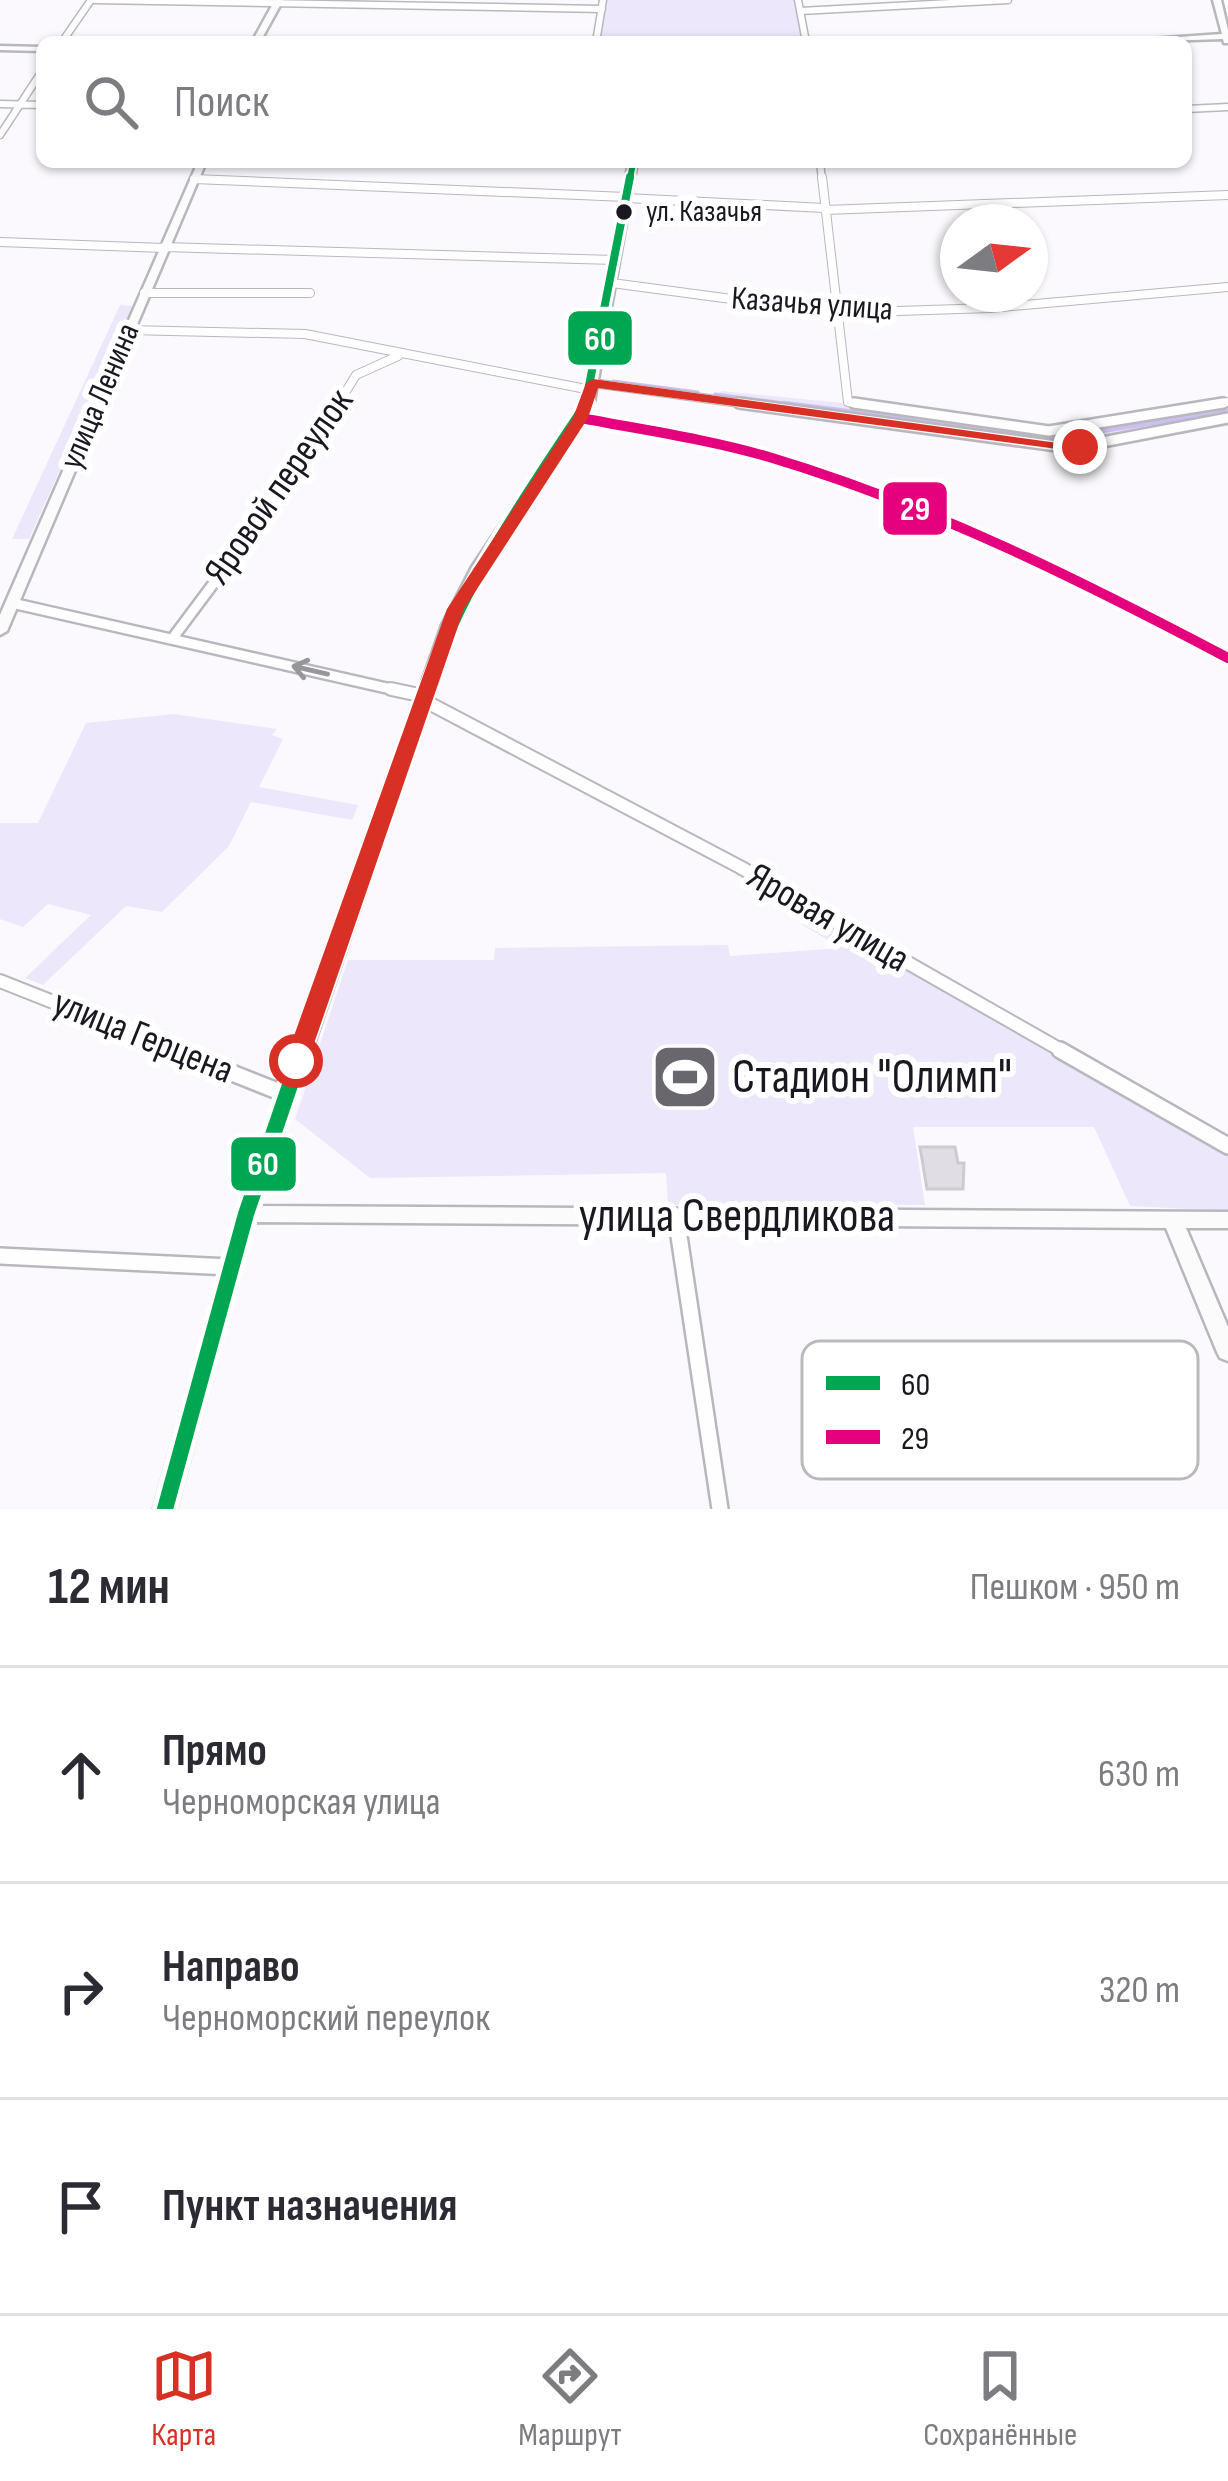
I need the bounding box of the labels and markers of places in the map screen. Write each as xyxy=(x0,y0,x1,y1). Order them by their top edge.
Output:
place label: ул. Казачья xyxy=(646,194,762,230)
marker: ул. Казачья xyxy=(613,201,635,223)
sports icon: Стадион "Олимп" xyxy=(650,1042,720,1112)
place label: Стадион "Олимп" xyxy=(732,1049,1012,1106)

